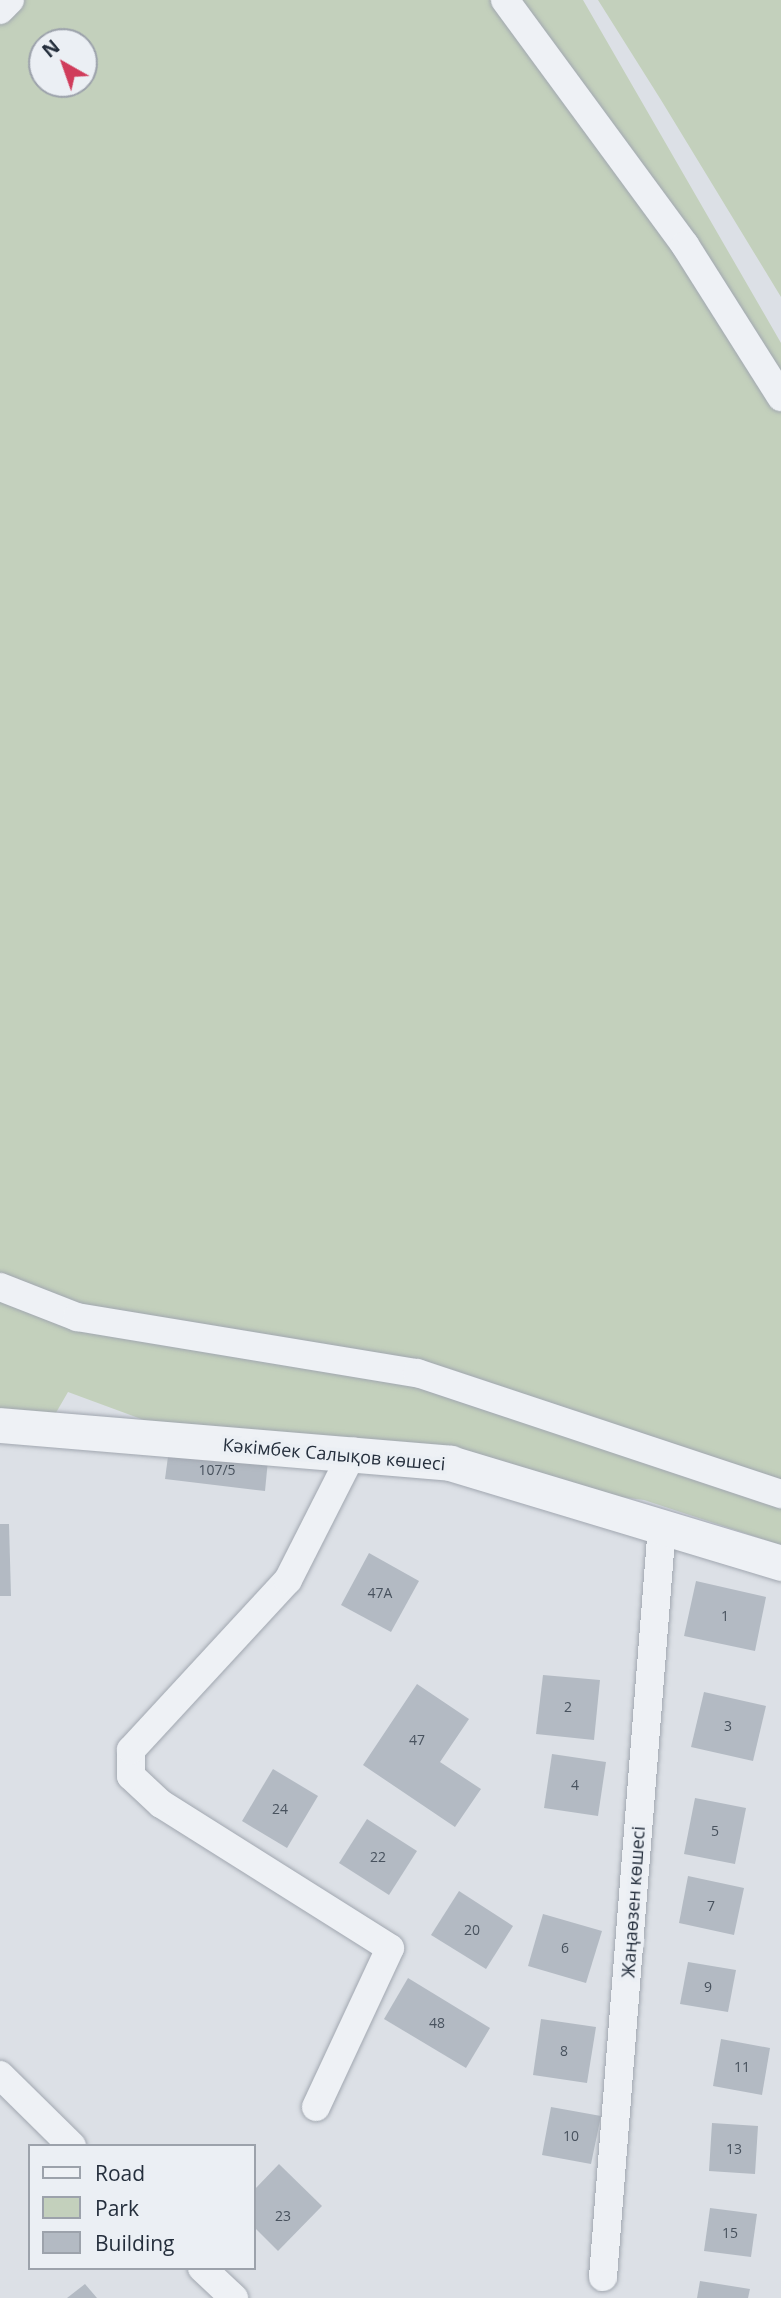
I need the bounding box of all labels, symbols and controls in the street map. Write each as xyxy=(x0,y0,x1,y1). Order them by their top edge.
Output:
north arrow xyxy=(28,28,98,98)
text: N xyxy=(37,34,65,63)
street label: Кәкімбек Салықов көшесі xyxy=(222,1434,446,1474)
house number: 107/5 xyxy=(198,1462,236,1478)
house number: 47А xyxy=(368,1585,392,1601)
house number: 1 xyxy=(721,1608,729,1624)
house number: 2 xyxy=(564,1699,572,1715)
house number: 3 xyxy=(724,1718,732,1734)
house number: 47 xyxy=(409,1732,425,1748)
house number: 4 xyxy=(571,1777,579,1793)
house number: 24 xyxy=(272,1801,288,1817)
house number: 5 xyxy=(711,1823,719,1839)
street label: Жаңаөзен көшесі xyxy=(617,1825,649,1979)
house number: 22 xyxy=(370,1849,386,1865)
house number: 7 xyxy=(707,1898,715,1914)
house number: 20 xyxy=(464,1922,480,1938)
house number: 6 xyxy=(561,1940,569,1956)
house number: 9 xyxy=(704,1979,712,1995)
house number: 48 xyxy=(429,2015,445,2031)
house number: 8 xyxy=(560,2043,568,2059)
house number: 11 xyxy=(734,2059,750,2075)
house number: 10 xyxy=(563,2128,579,2144)
house number: 13 xyxy=(726,2141,742,2157)
legend xyxy=(28,2144,256,2270)
text: Road xyxy=(95,2159,145,2187)
text: Park xyxy=(95,2194,139,2222)
house number: 23 xyxy=(275,2208,291,2224)
house number: 15 xyxy=(722,2225,738,2241)
text: Building xyxy=(95,2229,174,2257)

